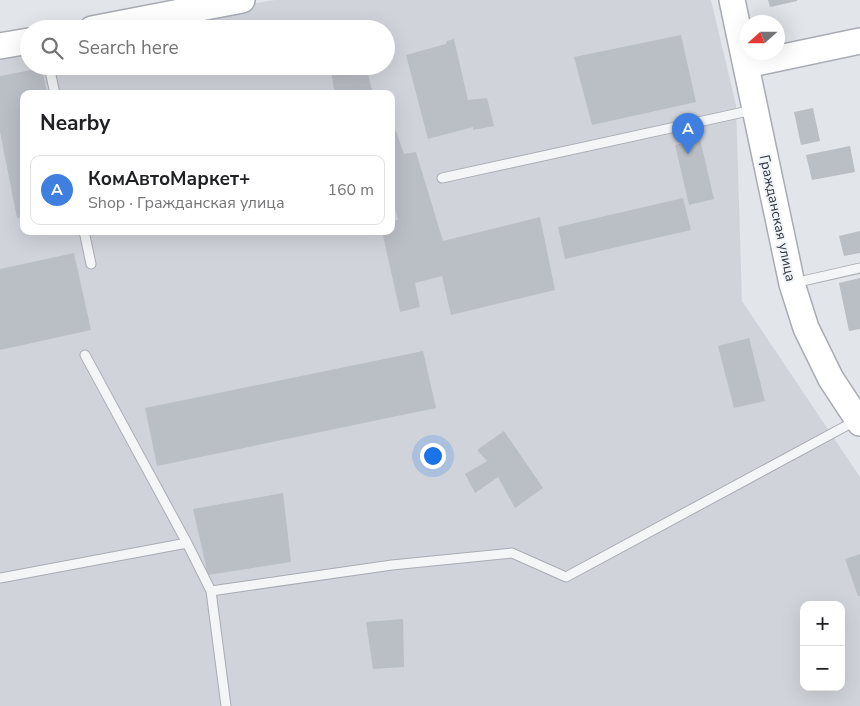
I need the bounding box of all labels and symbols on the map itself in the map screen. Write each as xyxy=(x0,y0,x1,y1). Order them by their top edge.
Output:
north arrow xyxy=(740,15,785,60)
pin: A xyxy=(672,113,704,154)
street label: Гражданская улица xyxy=(755,153,800,283)
your location xyxy=(420,443,446,469)

